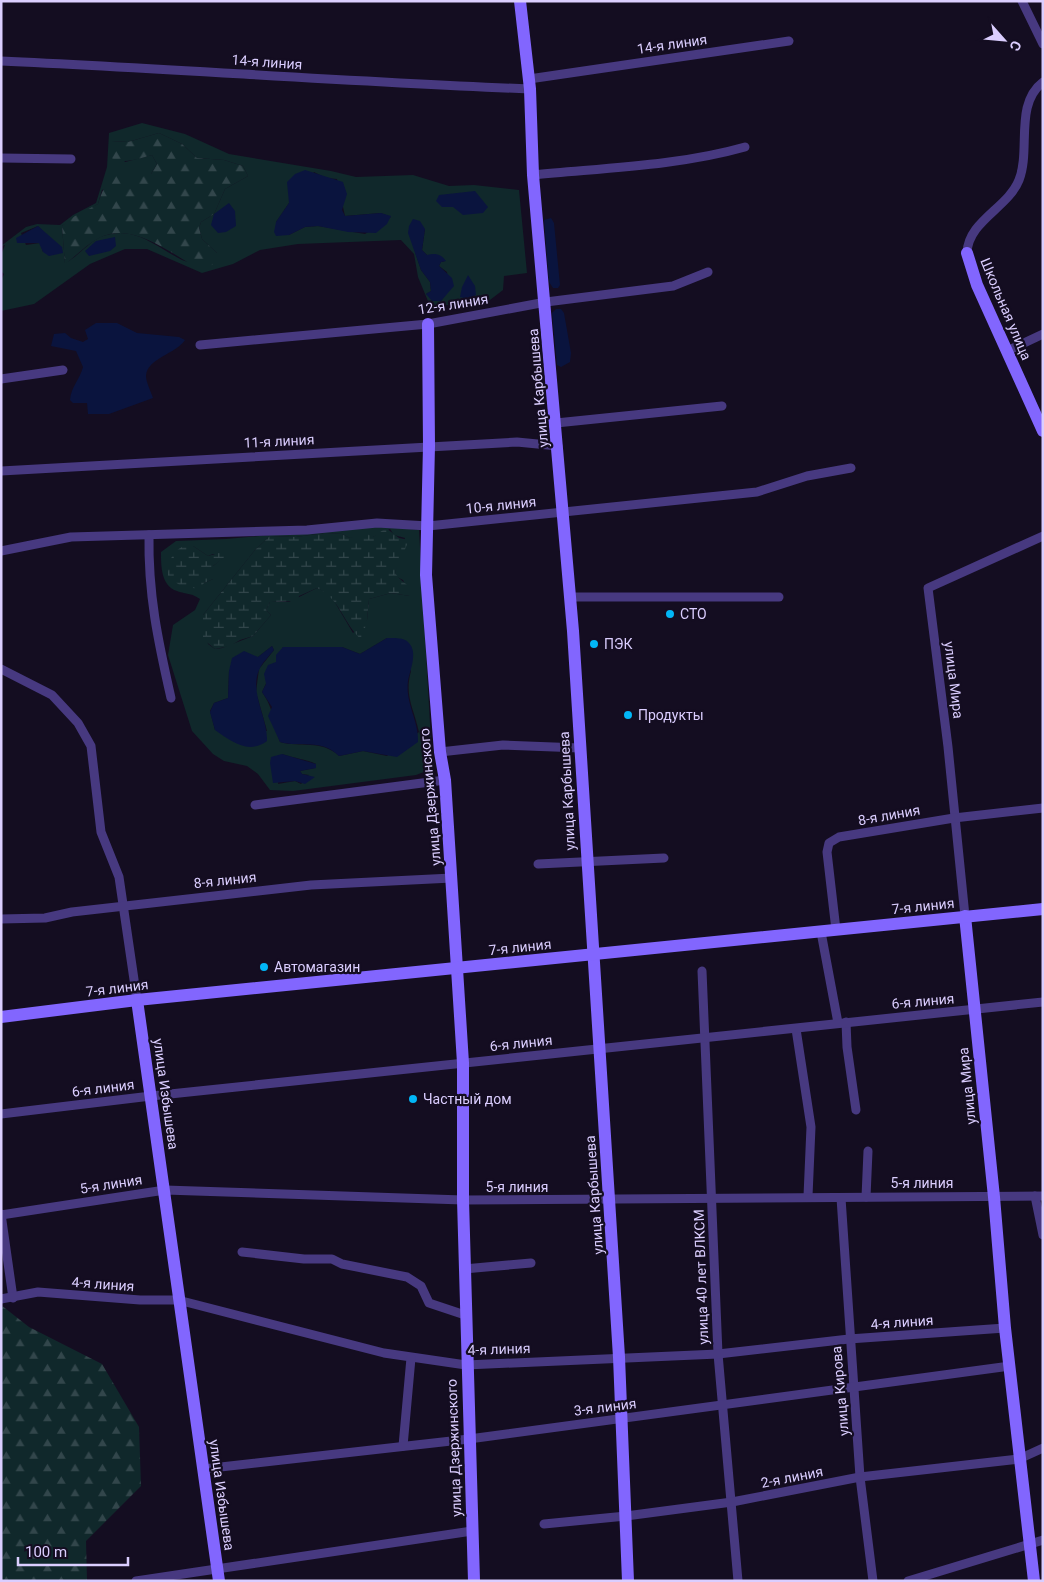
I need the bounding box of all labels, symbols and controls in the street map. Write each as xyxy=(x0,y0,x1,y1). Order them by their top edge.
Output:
north arrow xyxy=(979,15,1029,65)
street label: 14-я линия xyxy=(636,31,708,57)
text: С xyxy=(1006,38,1025,54)
street label: 14-я линия xyxy=(231,52,303,72)
street label: Школьная улица xyxy=(977,255,1035,363)
street label: 12-я линия xyxy=(417,291,489,317)
street label: улица Карбышева xyxy=(525,328,551,448)
street label: 11-я линия xyxy=(243,431,315,451)
street label: 10-я линия xyxy=(465,493,537,517)
place label: СТО xyxy=(680,606,707,622)
marker: СТО xyxy=(664,608,676,620)
place label: ПЭК xyxy=(604,636,632,652)
marker: ПЭК xyxy=(588,638,600,650)
street label: улица Мира xyxy=(941,640,967,720)
place label: Продукты xyxy=(638,707,704,723)
marker: Продукты xyxy=(622,709,634,721)
street label: улица Дзержинского xyxy=(416,728,444,866)
street label: улица Карбышева xyxy=(556,731,578,851)
street label: 8-я линия xyxy=(857,802,921,828)
street label: 8-я линия xyxy=(193,869,257,891)
street label: 7-я линия xyxy=(891,895,955,917)
street label: 7-я линия xyxy=(488,936,552,958)
place label: Автомагазин xyxy=(274,959,360,975)
marker: Автомагазин xyxy=(258,961,270,973)
street label: 7-я линия xyxy=(85,976,149,1000)
street label: 6-я линия xyxy=(891,990,955,1012)
street label: 6-я линия xyxy=(489,1032,553,1054)
street label: улица Избышева xyxy=(150,1037,182,1151)
street label: улица Мира xyxy=(955,1047,979,1125)
street label: 6-я линия xyxy=(71,1076,135,1100)
place label: Частный дом xyxy=(423,1091,512,1107)
marker: Частный дом xyxy=(407,1093,419,1105)
street label: улица Карбышева xyxy=(582,1135,606,1255)
street label: 5-я линия xyxy=(79,1171,143,1197)
street label: 5-я линия xyxy=(891,1175,953,1191)
street label: 5-я линия xyxy=(486,1179,548,1195)
street label: улица 40 лет ВЛКСМ xyxy=(691,1209,711,1345)
street label: 4-я линия xyxy=(71,1274,135,1294)
street label: 4-я линия xyxy=(870,1312,934,1332)
street label: 4-я линия xyxy=(467,1340,531,1358)
street label: улица Кирова xyxy=(828,1345,852,1437)
street label: улица Дзержинского xyxy=(444,1379,464,1517)
street label: 3-я линия xyxy=(573,1395,637,1419)
street label: улица Избышева xyxy=(206,1438,238,1552)
street label: 2-я линия xyxy=(760,1463,824,1491)
scale bar xyxy=(18,1534,128,1566)
text: 100 m xyxy=(25,1543,67,1561)

